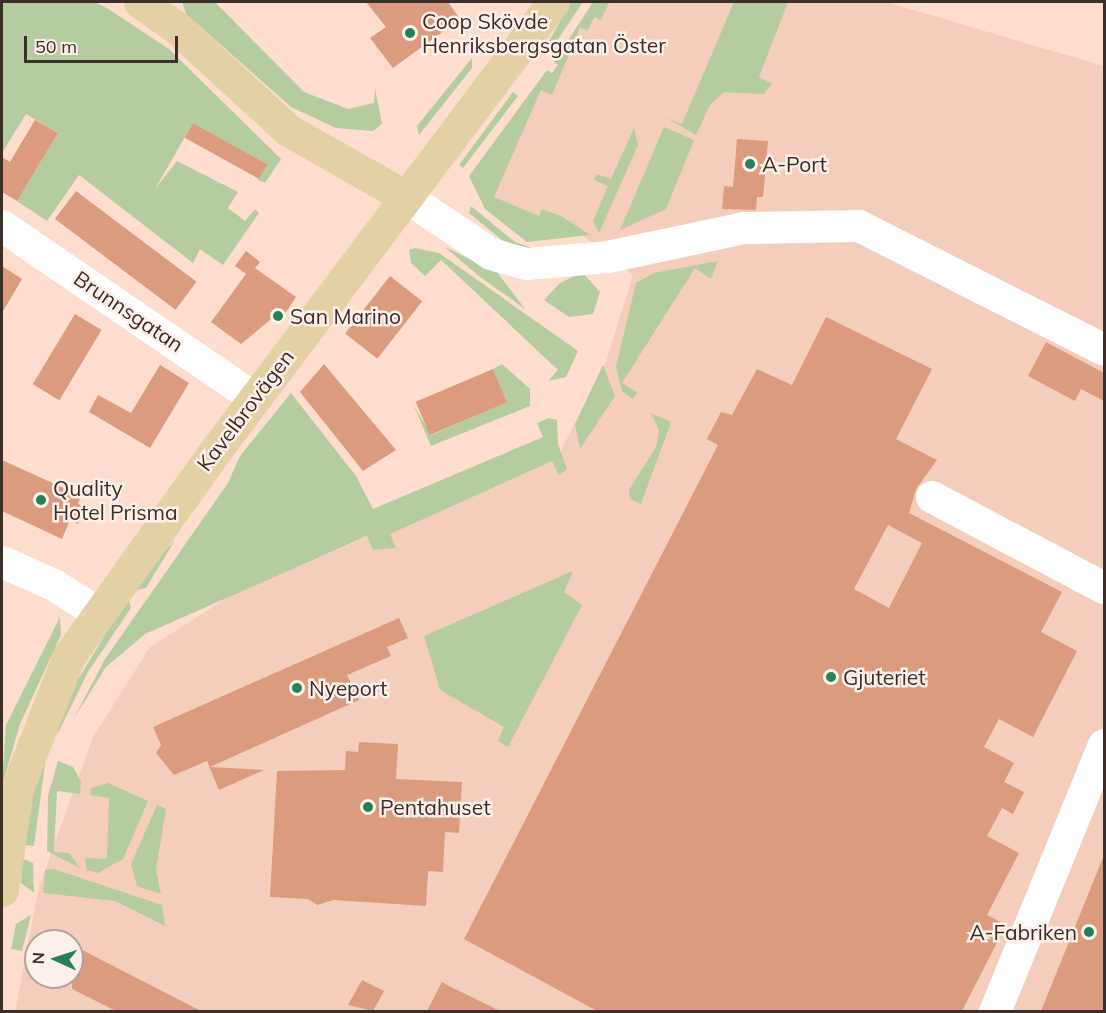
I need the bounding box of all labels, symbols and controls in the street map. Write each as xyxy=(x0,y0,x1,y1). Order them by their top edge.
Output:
place label: Coop Skövde Henriksbergsgatan Öster xyxy=(422,8,666,58)
scale bar xyxy=(27,24,182,62)
marker: Coop Skövde Henriksbergsgatan Öster xyxy=(403,26,417,40)
text: 50 m xyxy=(35,35,77,58)
place label: A-Port xyxy=(762,151,827,177)
marker: A-Port xyxy=(743,157,757,171)
street label: Brunnsgatan xyxy=(69,265,189,357)
place label: San Marino xyxy=(290,303,401,329)
marker: San Marino xyxy=(271,309,285,323)
street label: Kavelbrovägen xyxy=(191,344,299,476)
place label: Quality Hotel Prisma xyxy=(53,475,178,525)
marker: Quality Hotel Prisma xyxy=(34,493,48,507)
place label: Gjuteriet xyxy=(843,664,926,690)
marker: Gjuteriet xyxy=(824,670,838,684)
place label: Nyeport xyxy=(309,675,387,701)
marker: Nyeport xyxy=(290,681,304,695)
place label: Pentahuset xyxy=(380,794,490,820)
marker: Pentahuset xyxy=(361,800,375,814)
place label: A-Fabriken xyxy=(969,919,1077,945)
marker: A-Fabriken xyxy=(1082,925,1096,939)
north arrow xyxy=(24,929,84,989)
text: N xyxy=(28,952,48,965)

